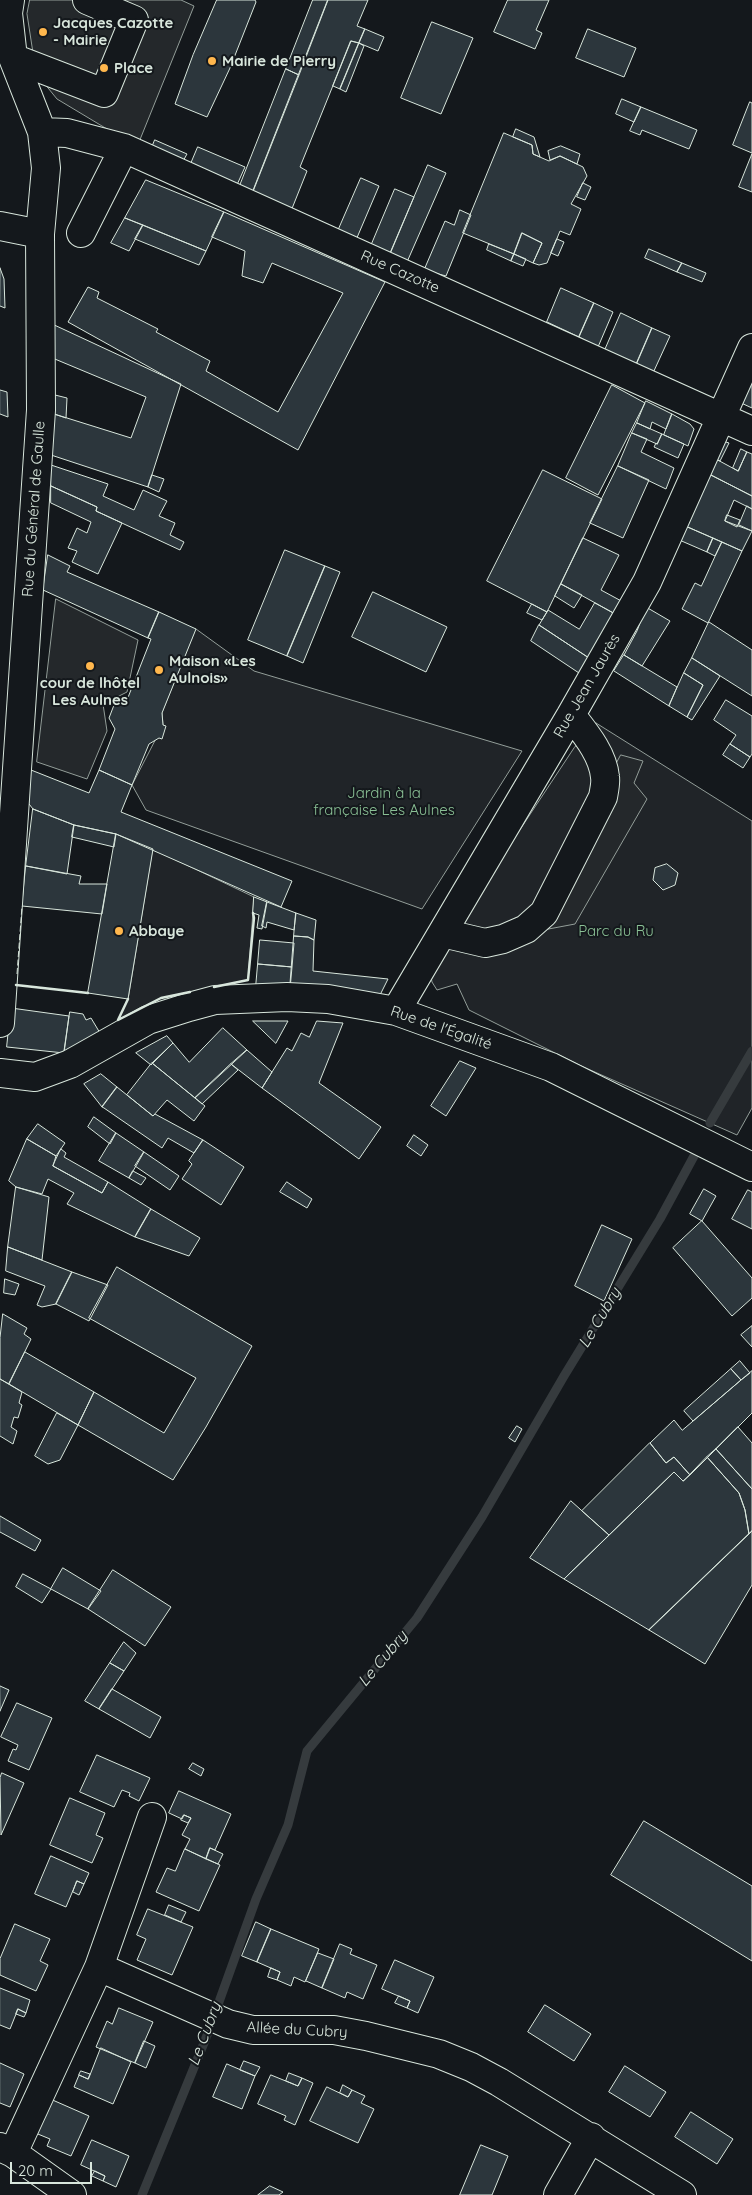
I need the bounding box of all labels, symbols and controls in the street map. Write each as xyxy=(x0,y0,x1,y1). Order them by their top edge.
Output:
place label: Jacques Cazotte - Mairie xyxy=(53,14,173,49)
marker: Jacques Cazotte - Mairie xyxy=(37,26,49,38)
place label: Mairie de Pierry xyxy=(222,52,336,70)
marker: Mairie de Pierry xyxy=(206,55,218,67)
place label: Place xyxy=(114,59,153,77)
marker: Place xyxy=(98,62,110,74)
street label: Rue Cazotte xyxy=(358,247,442,297)
street label: Rue du Général de Gaulle xyxy=(19,420,49,598)
street label: Rue Jean Jaurès xyxy=(550,631,624,741)
place label: Maison «Les Aulnois» xyxy=(169,652,256,687)
marker: cour de lhôtel Les Aulnes xyxy=(84,660,96,672)
marker: Maison «Les Aulnois» xyxy=(153,664,165,676)
place label: cour de lhôtel Les Aulnes xyxy=(40,674,140,709)
park label: Jardin à la française Les Aulnes xyxy=(313,784,455,819)
place label: Abbaye xyxy=(129,922,184,940)
park label: Parc du Ru xyxy=(578,922,654,940)
marker: Abbaye xyxy=(113,925,125,937)
street label: Rue de l'Égalité xyxy=(388,1002,494,1054)
water label: Le Cubry xyxy=(575,1285,625,1351)
water label: Le Cubry xyxy=(354,1627,412,1691)
water label: Le Cubry xyxy=(184,2000,226,2068)
street label: Allée du Cubry xyxy=(246,2018,348,2042)
scale bar xyxy=(12,2152,95,2184)
text: 20 m xyxy=(18,2161,53,2180)

